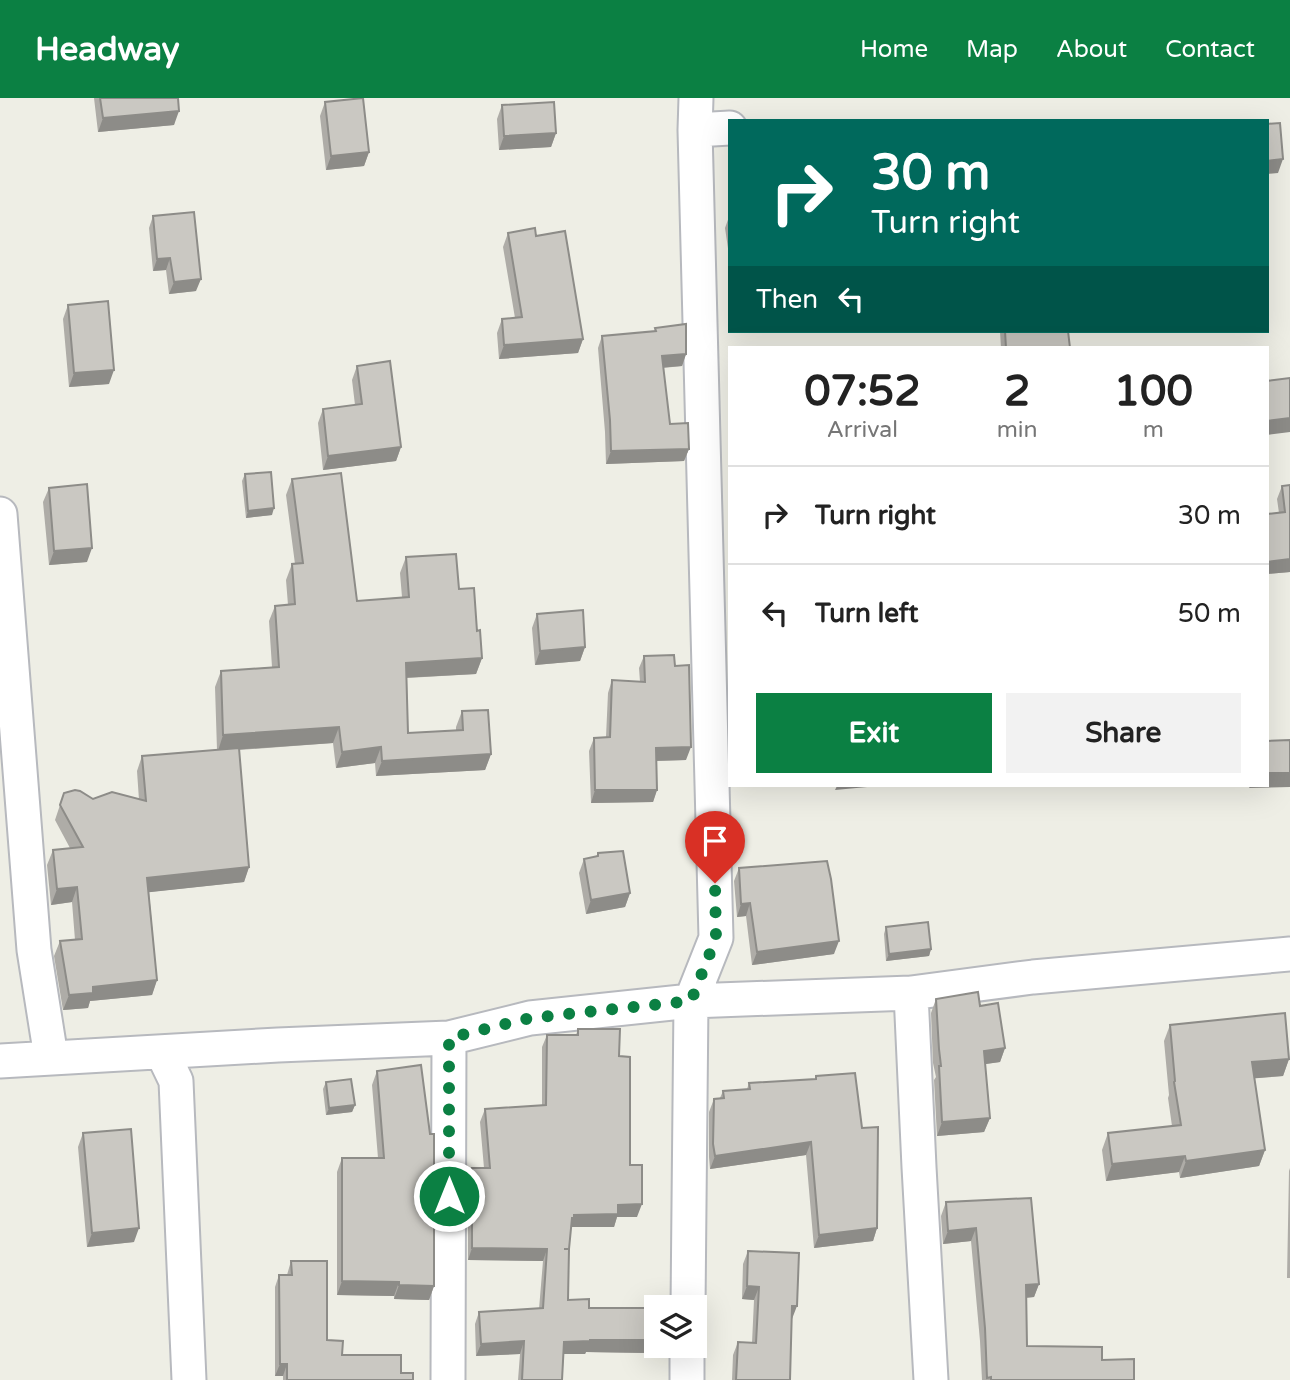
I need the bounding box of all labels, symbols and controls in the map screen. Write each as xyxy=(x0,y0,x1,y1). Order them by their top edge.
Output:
text: Headway xyxy=(35,30,179,69)
text: Home xyxy=(860,35,928,64)
text: Map xyxy=(966,35,1018,64)
text: About xyxy=(1056,35,1127,64)
text: Contact xyxy=(1165,35,1255,64)
text: 30 m xyxy=(871,144,990,203)
icon: right xyxy=(756,147,847,238)
text: Turn right xyxy=(871,204,1020,242)
icon: left xyxy=(832,280,870,318)
text: Then xyxy=(756,284,818,315)
text: 07:52 xyxy=(804,366,921,417)
text: 2 xyxy=(1004,366,1030,417)
text: 100 xyxy=(1114,366,1193,417)
text: Arrival xyxy=(827,416,898,444)
text: min xyxy=(997,416,1038,444)
text: m xyxy=(1143,416,1164,444)
icon: right xyxy=(756,496,794,534)
text: Turn right xyxy=(815,500,936,531)
text: 30 m xyxy=(1178,500,1241,531)
icon: left xyxy=(756,594,794,632)
text: Turn left xyxy=(815,598,918,629)
text: 50 m xyxy=(1178,598,1241,629)
button: Exit xyxy=(756,693,992,773)
button: Share xyxy=(1006,693,1241,773)
pin xyxy=(685,811,745,883)
icon: arrive xyxy=(696,822,734,860)
position arrow xyxy=(412,1159,486,1233)
map controls xyxy=(644,1295,707,1358)
button: layers xyxy=(644,1295,707,1358)

